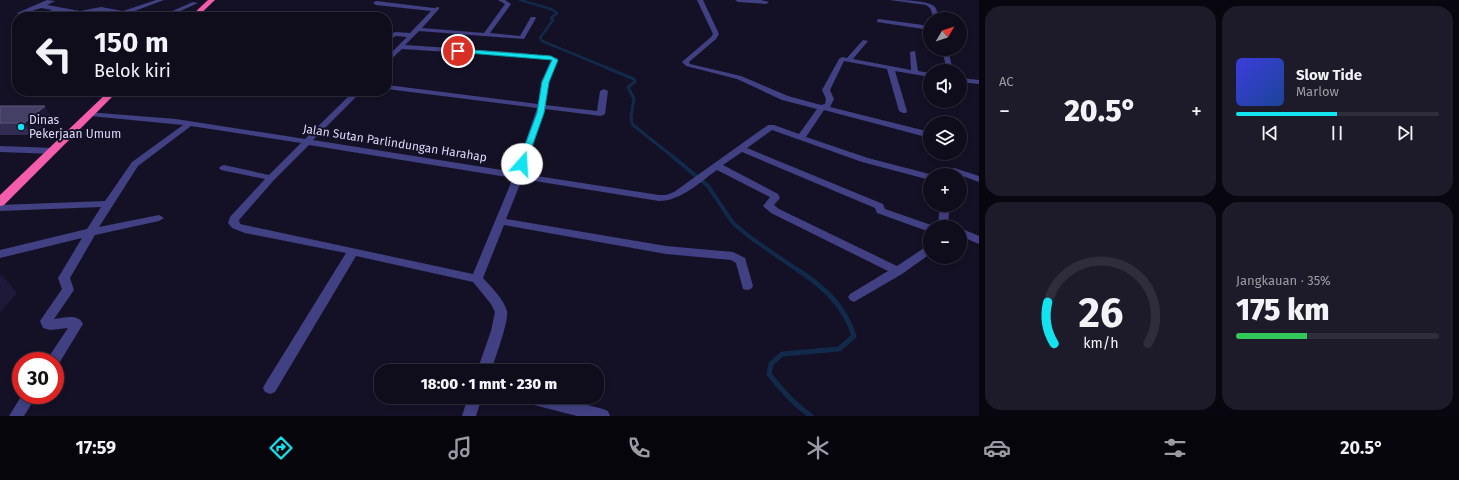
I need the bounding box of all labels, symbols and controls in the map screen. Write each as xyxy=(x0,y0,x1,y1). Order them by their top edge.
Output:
north arrow xyxy=(923,12,967,56)
map controls xyxy=(923,12,967,264)
text: 150 m xyxy=(94,26,169,59)
icon: left xyxy=(28,28,80,80)
pin xyxy=(441,34,475,68)
icon: arrive xyxy=(447,40,469,62)
text: Belok kiri xyxy=(94,60,171,82)
button: sound xyxy=(923,64,967,108)
text: Slow Tide xyxy=(1296,66,1362,84)
text: AC xyxy=(999,74,1014,89)
text: Marlow xyxy=(1296,84,1339,99)
text: 20.5° xyxy=(1064,93,1137,129)
text: − xyxy=(999,98,1010,125)
text: + xyxy=(1191,98,1202,125)
place label: Dinas Pekerjaan Umum xyxy=(29,113,121,141)
button: layers xyxy=(923,116,967,160)
marker: Dinas Pekerjaan Umum xyxy=(16,122,26,132)
street label: Jalan Sutan Parlindungan Harahap xyxy=(302,122,488,164)
icon: previous xyxy=(1259,122,1281,144)
icon: pause xyxy=(1326,122,1348,144)
icon: next xyxy=(1394,122,1416,144)
position arrow xyxy=(501,143,543,185)
button: + xyxy=(923,168,967,212)
button: − xyxy=(923,220,967,264)
text: Jangkauan · 35% xyxy=(1236,273,1331,288)
text: 26 xyxy=(1078,288,1123,338)
text: 175 km xyxy=(1236,292,1329,328)
text: km/h xyxy=(1083,335,1118,352)
speed limit sign: 30 xyxy=(12,352,64,404)
text: 18:00 · 1 mnt · 230 m xyxy=(421,375,557,393)
icon: directions xyxy=(267,434,295,462)
icon: music xyxy=(446,434,474,462)
icon: phone xyxy=(625,434,653,462)
icon: climate xyxy=(804,434,832,462)
icon: car xyxy=(983,434,1011,462)
icon: filters xyxy=(1161,434,1189,462)
text: 17:59 xyxy=(75,437,116,459)
text: 20.5° xyxy=(1340,437,1383,459)

